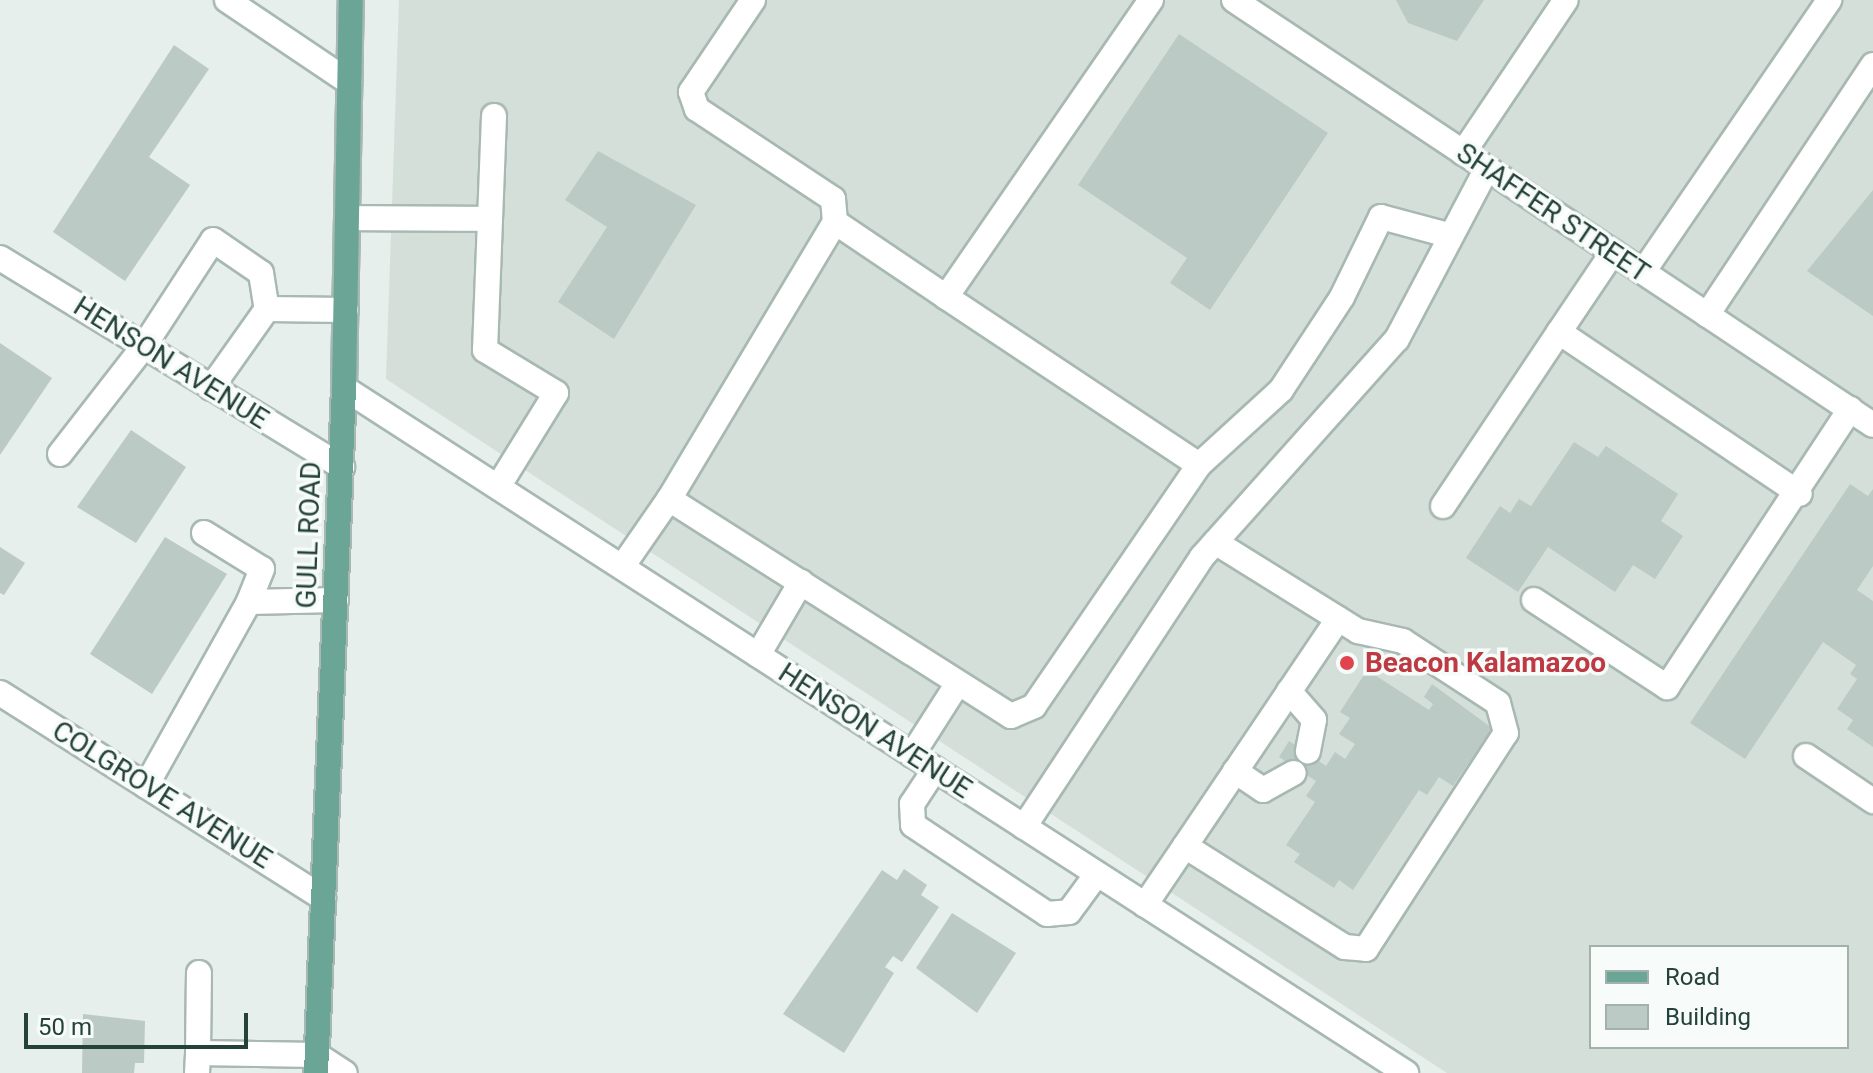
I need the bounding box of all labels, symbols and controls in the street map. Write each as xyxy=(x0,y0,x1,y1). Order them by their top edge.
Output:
street label: SHAFFER STREET xyxy=(1450,136,1656,290)
street label: HENSON AVENUE xyxy=(67,290,275,436)
street label: GULL ROAD xyxy=(290,461,328,609)
place label: Beacon Kalamazoo xyxy=(1365,646,1606,680)
marker: Beacon Kalamazoo xyxy=(1336,652,1358,674)
street label: HENSON AVENUE xyxy=(772,656,978,806)
street label: COLGROVE AVENUE xyxy=(46,714,278,876)
legend xyxy=(1589,945,1849,1049)
text: Road xyxy=(1665,963,1720,991)
scale bar xyxy=(28,997,252,1047)
text: Building xyxy=(1665,1003,1751,1031)
text: 50 m xyxy=(38,1013,92,1041)

